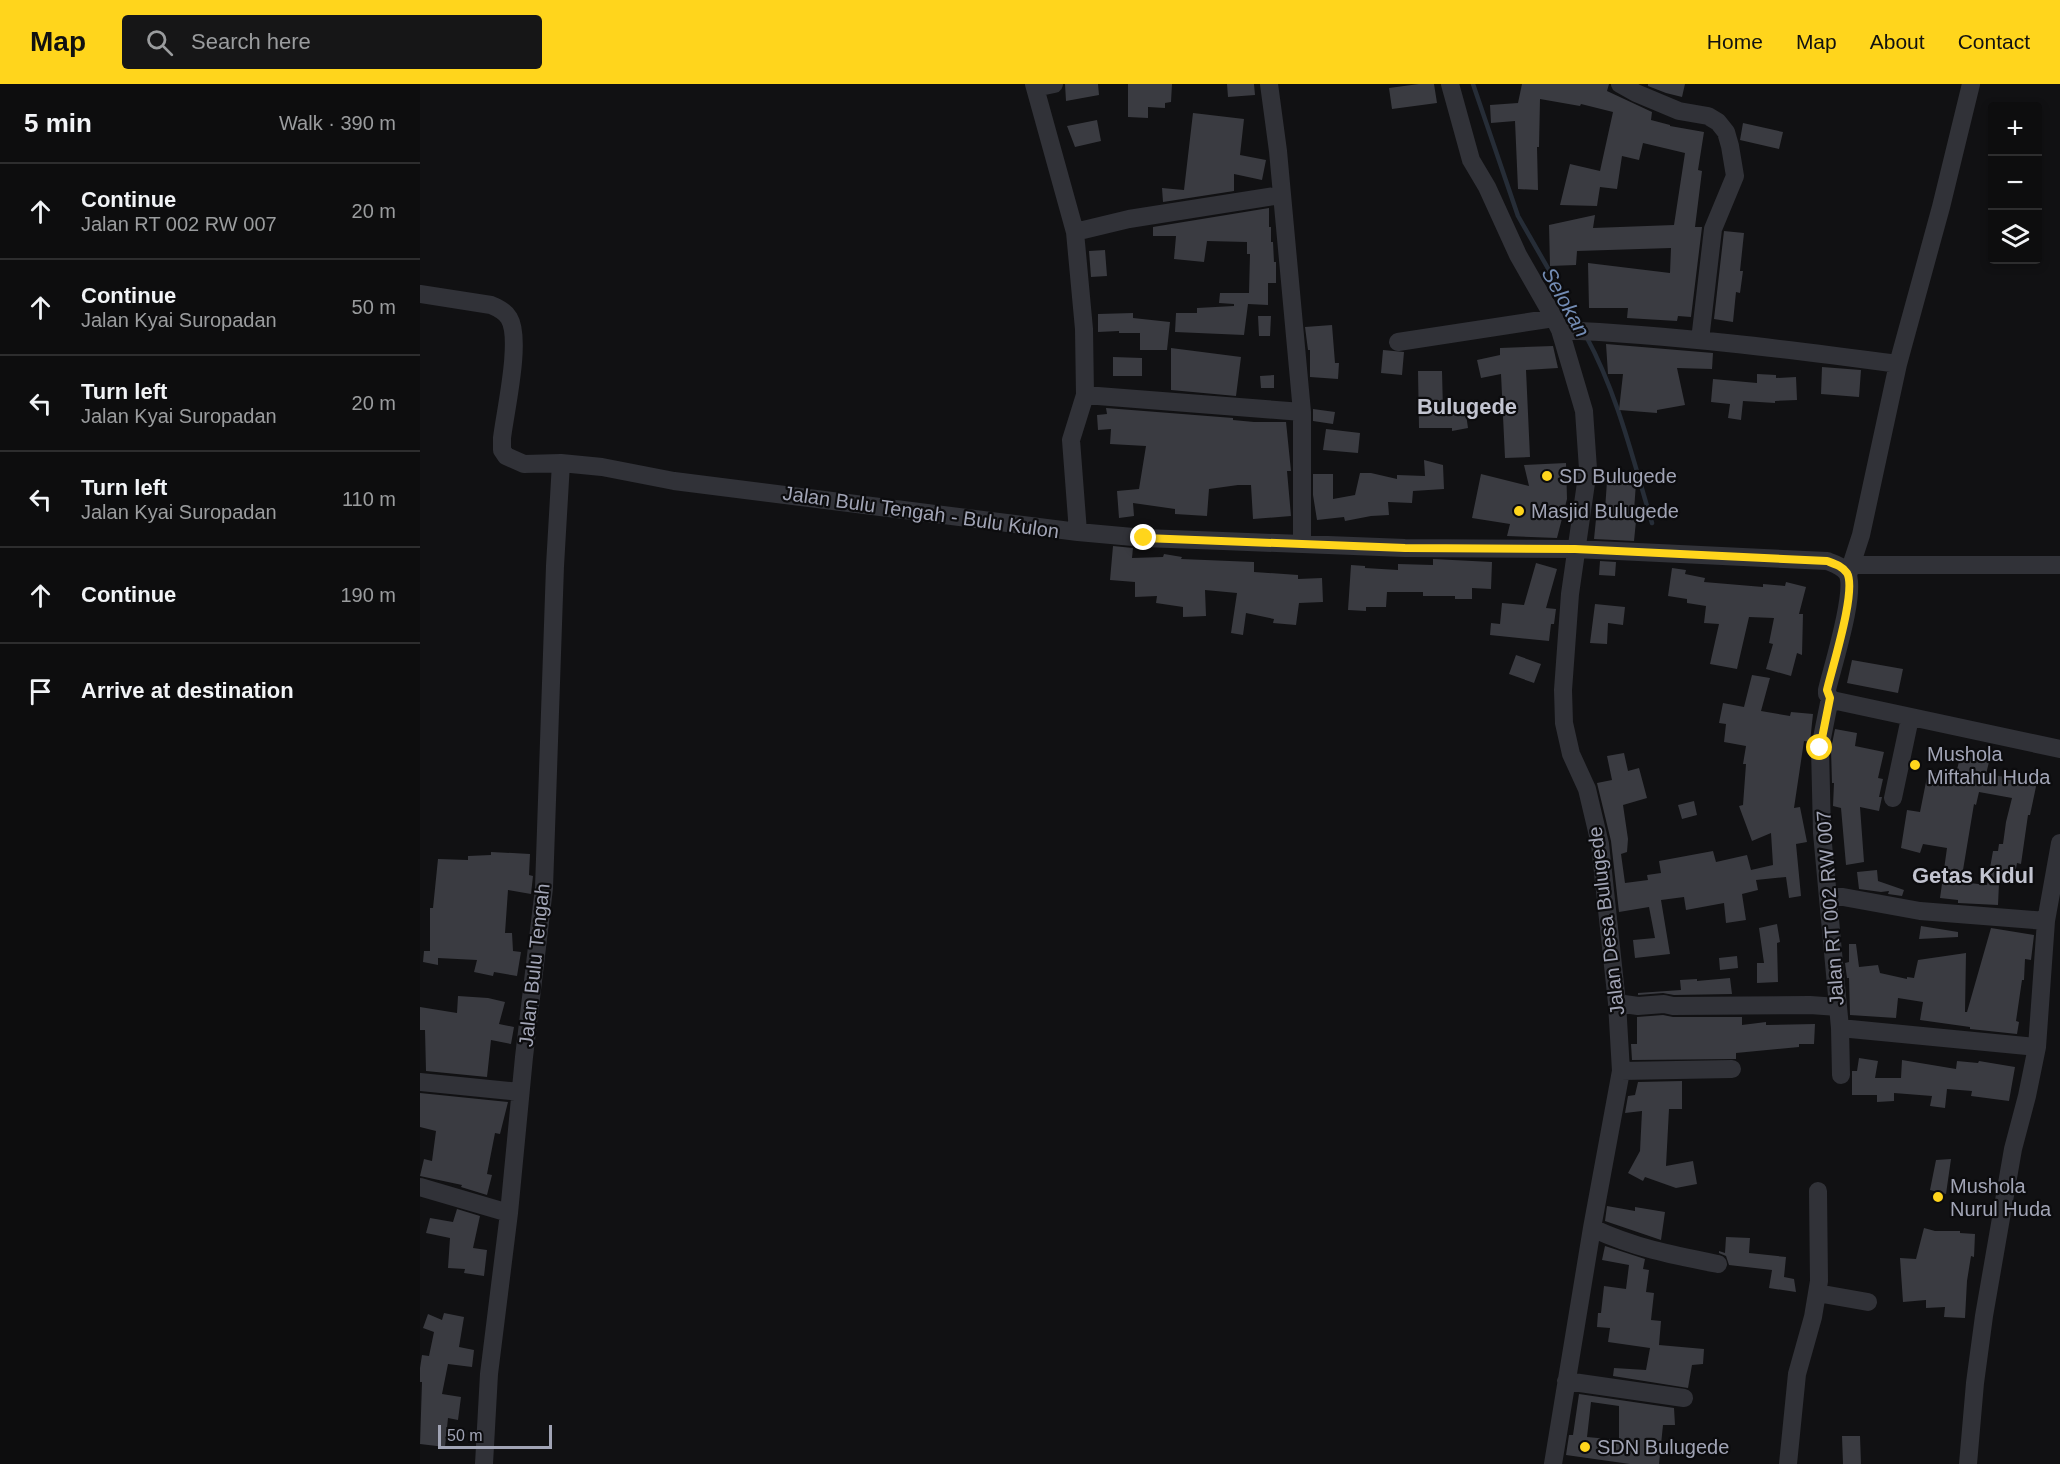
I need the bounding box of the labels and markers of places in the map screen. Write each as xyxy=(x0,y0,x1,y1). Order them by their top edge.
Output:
place label: SD Bulugede xyxy=(1559,465,1677,487)
marker: SD Bulugede xyxy=(1540,469,1554,483)
place label: Masjid Bulugede xyxy=(1531,500,1679,522)
marker: Masjid Bulugede xyxy=(1512,504,1526,518)
place label: Mushola Miftahul Huda xyxy=(1927,743,2051,788)
marker: Mushola Miftahul Huda xyxy=(1908,758,1922,772)
place label: Mushola Nurul Huda xyxy=(1950,1175,2052,1220)
marker: Mushola Nurul Huda xyxy=(1931,1190,1945,1204)
place label: SDN Bulugede xyxy=(1597,1436,1729,1458)
marker: SDN Bulugede xyxy=(1578,1440,1592,1454)

